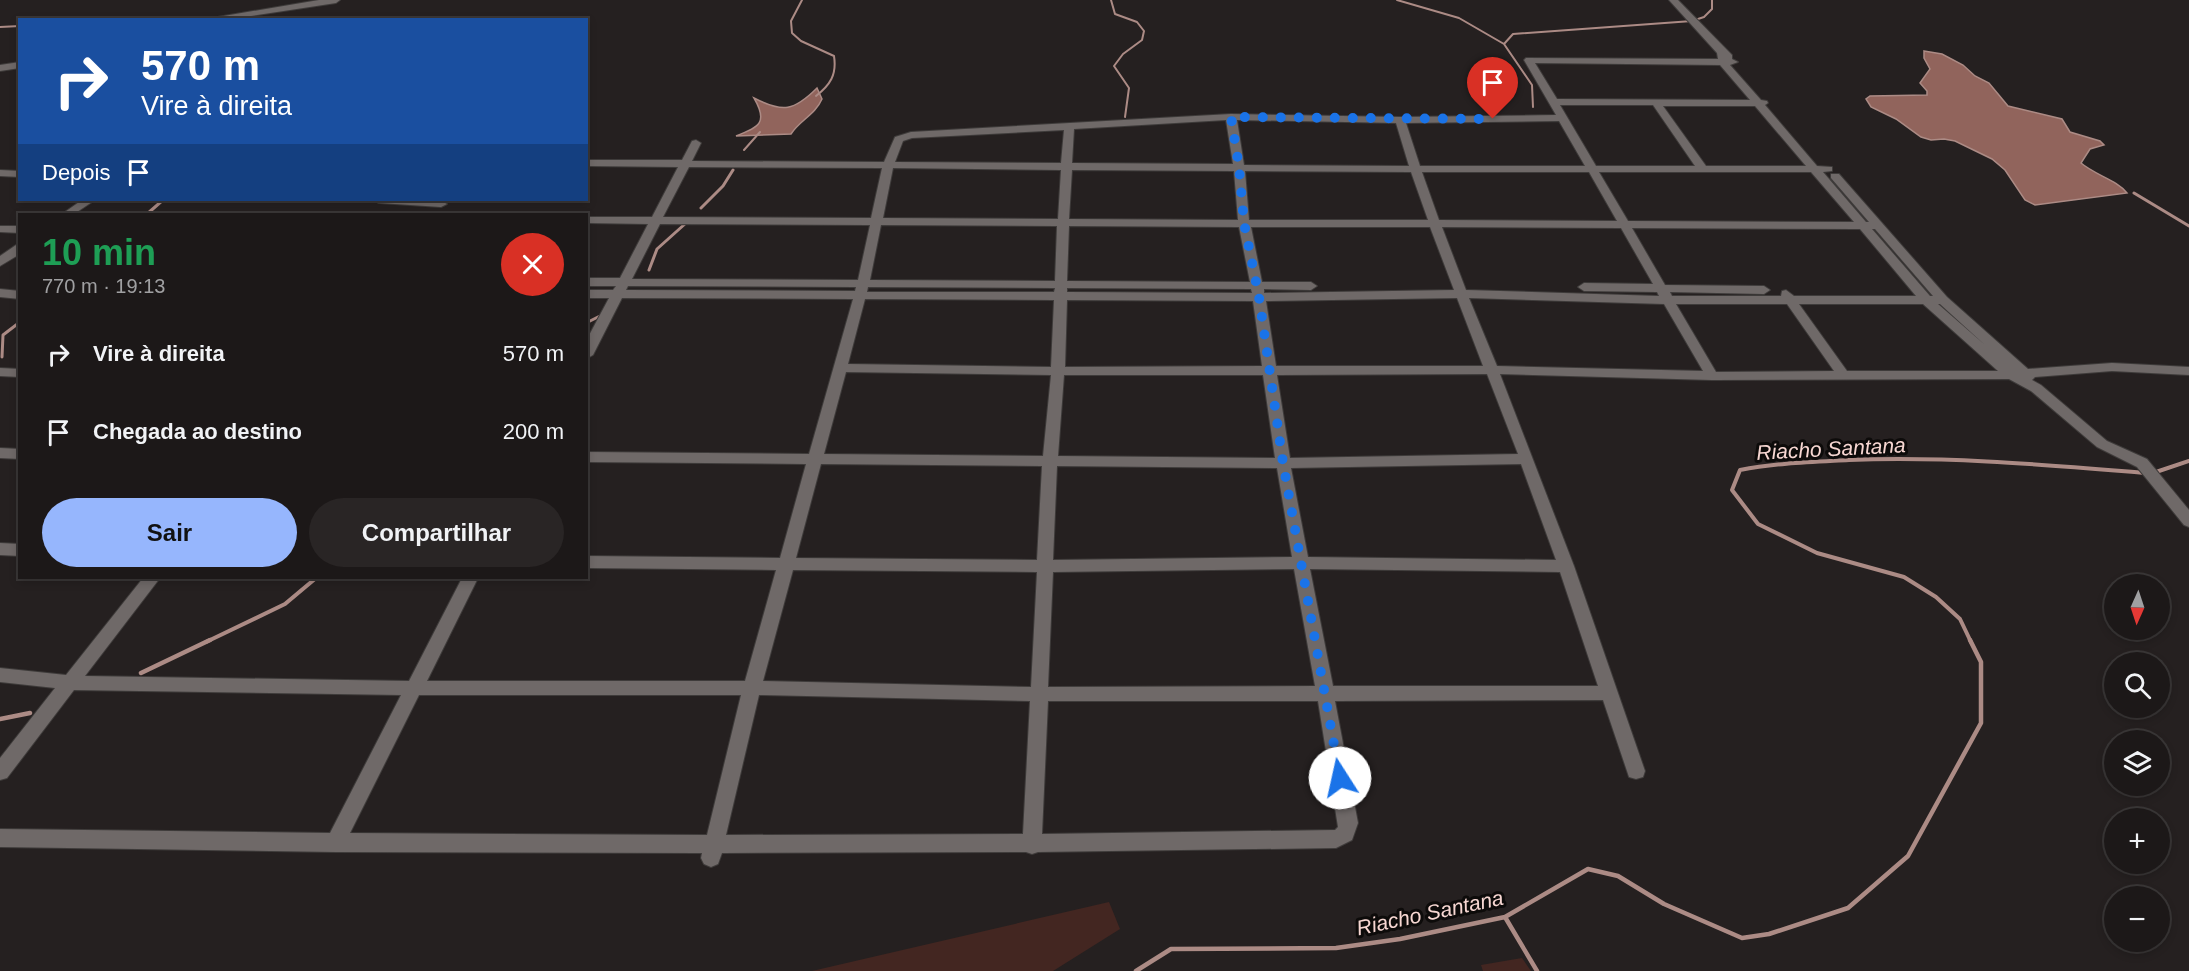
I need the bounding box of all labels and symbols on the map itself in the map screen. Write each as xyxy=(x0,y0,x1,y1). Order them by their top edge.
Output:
pin xyxy=(1467,57,1518,119)
water label: Riacho Santana xyxy=(1756,433,1906,464)
north arrow xyxy=(2104,574,2170,640)
position arrow xyxy=(1308,746,1372,810)
water label: Riacho Santana xyxy=(1354,886,1505,939)

